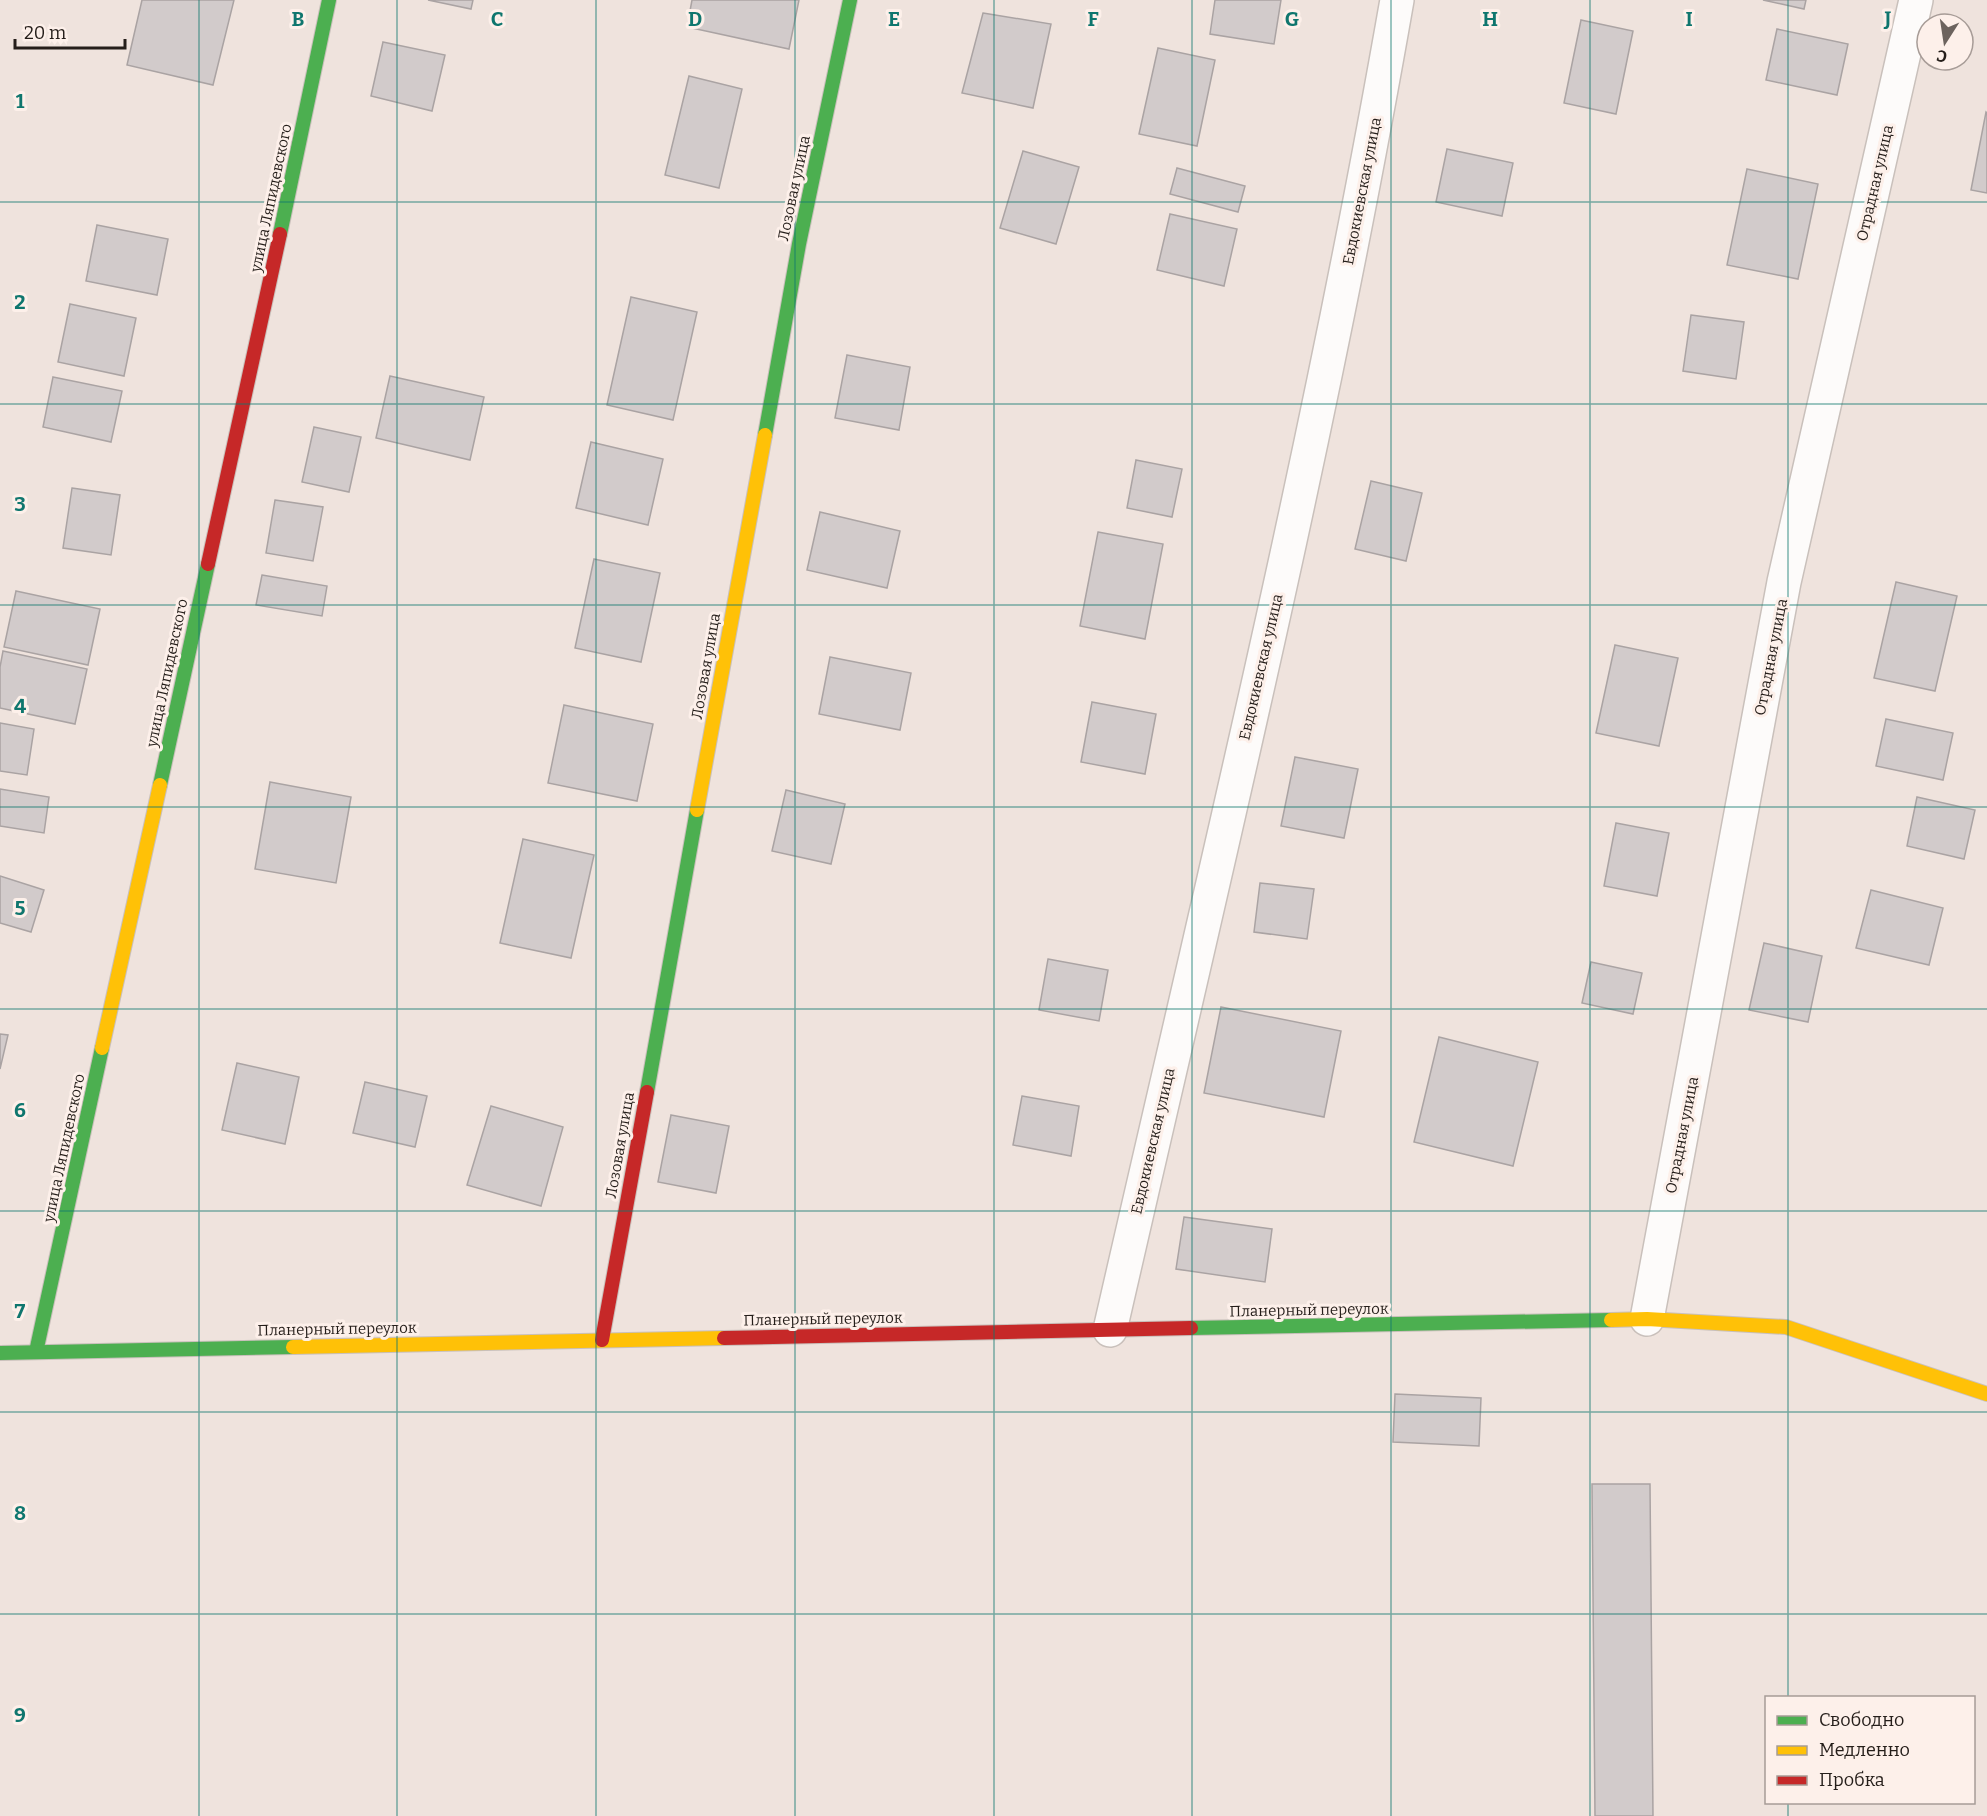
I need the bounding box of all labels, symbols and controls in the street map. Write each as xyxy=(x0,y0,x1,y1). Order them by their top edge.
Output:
text: B xyxy=(292,7,305,31)
text: C xyxy=(491,7,503,31)
text: D xyxy=(688,7,702,31)
text: E xyxy=(888,7,900,31)
text: F xyxy=(1087,7,1099,31)
text: G xyxy=(1285,7,1299,31)
text: H xyxy=(1482,7,1498,31)
text: I xyxy=(1685,7,1693,31)
text: J xyxy=(1884,7,1892,31)
scale bar xyxy=(15,12,124,50)
north arrow xyxy=(1915,12,1975,72)
text: 20 m xyxy=(24,22,66,44)
text: С xyxy=(1935,46,1949,67)
text: 1 xyxy=(16,89,25,113)
street label: Евдокиевская улица xyxy=(1339,116,1385,266)
street label: улица Ляпидевского xyxy=(246,122,296,275)
street label: Отрадная улица xyxy=(1853,123,1897,243)
street label: Лозовая улица xyxy=(774,134,814,242)
text: 2 xyxy=(14,290,26,314)
text: 3 xyxy=(14,492,26,516)
street label: Евдокиевская улица xyxy=(1235,592,1287,742)
street label: улица Ляпидевского xyxy=(142,597,192,750)
street label: Отрадная улица xyxy=(1751,597,1791,717)
street label: Лозовая улица xyxy=(688,612,724,720)
text: 4 xyxy=(14,694,26,718)
text: 5 xyxy=(15,896,26,920)
street label: Евдокиевская улица xyxy=(1127,1066,1179,1216)
street label: улица Ляпидевского xyxy=(39,1072,89,1225)
street label: Отрадная улица xyxy=(1662,1075,1702,1195)
street label: Лозовая улица xyxy=(602,1091,638,1199)
text: 6 xyxy=(14,1098,26,1122)
text: 7 xyxy=(15,1299,26,1323)
street label: Планерный переулок xyxy=(1229,1300,1389,1320)
street label: Планерный переулок xyxy=(743,1309,903,1329)
street label: Планерный переулок xyxy=(257,1319,417,1339)
text: 8 xyxy=(14,1501,26,1525)
legend xyxy=(1765,1696,1975,1804)
text: 9 xyxy=(14,1703,26,1727)
text: Свободно xyxy=(1819,1709,1904,1731)
text: Медленно xyxy=(1819,1739,1910,1761)
text: Пробка xyxy=(1819,1769,1885,1791)

